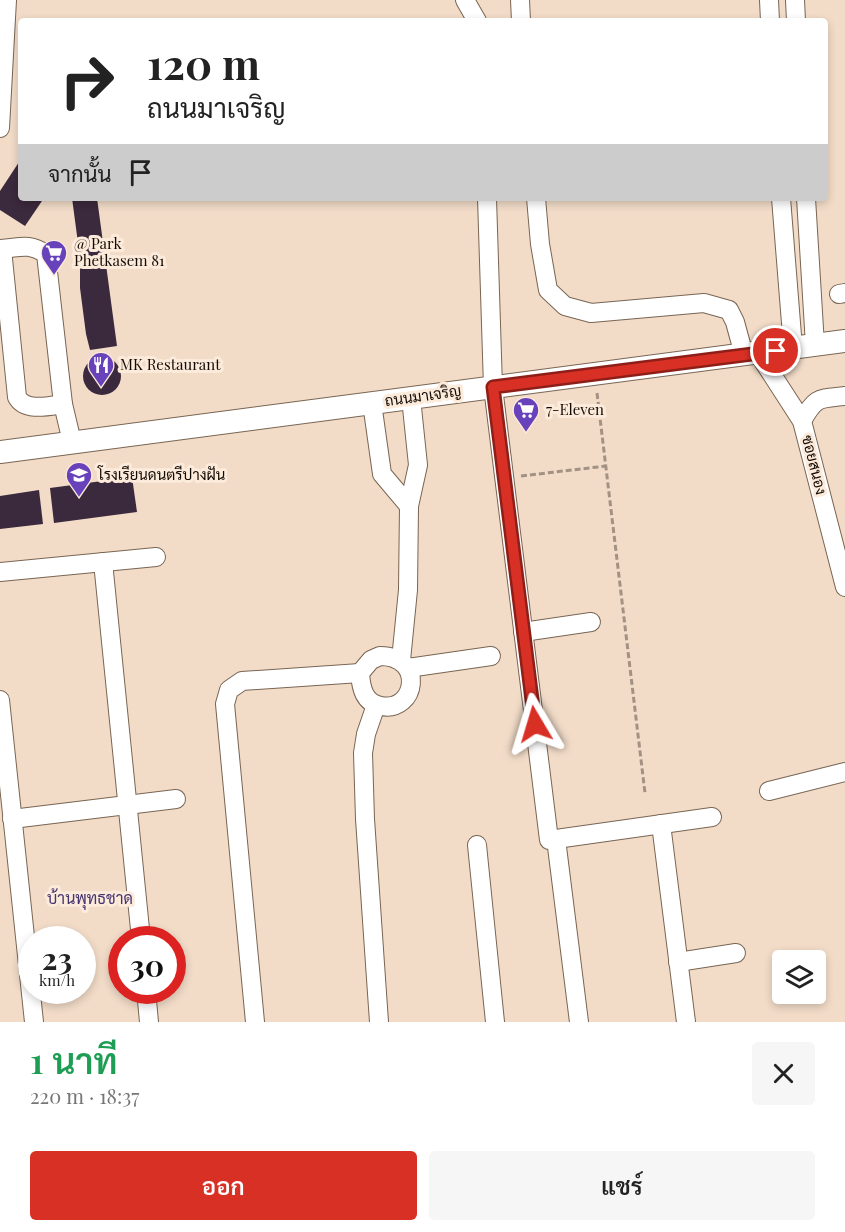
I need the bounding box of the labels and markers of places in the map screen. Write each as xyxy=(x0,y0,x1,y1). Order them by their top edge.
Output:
place label: @ Park Phetkasem 81 xyxy=(74,233,165,270)
supermarket icon: @ Park Phetkasem 81 xyxy=(39,238,69,276)
pin xyxy=(750,325,801,376)
restaurant icon: MK Restaurant xyxy=(86,350,116,388)
place label: MK Restaurant xyxy=(120,354,221,374)
supermarket icon: 7-Eleven xyxy=(511,395,541,433)
place label: 7-Eleven xyxy=(546,399,604,419)
school or university icon: โรงเรียนดนตรีปางฝัน xyxy=(64,460,94,498)
place label: โรงเรียนดนตรีปางฝัน xyxy=(97,464,225,484)

